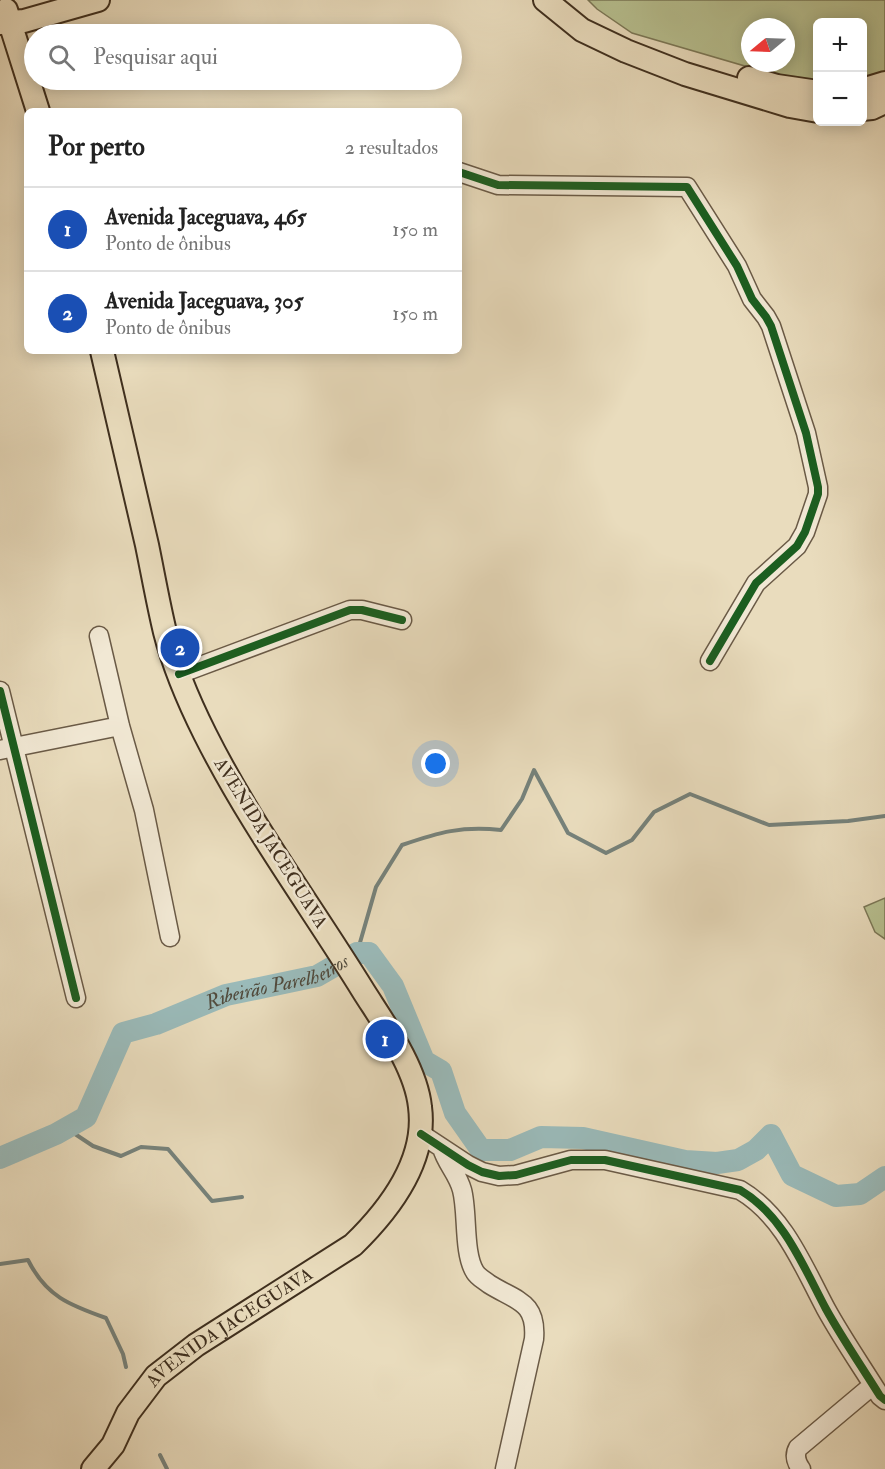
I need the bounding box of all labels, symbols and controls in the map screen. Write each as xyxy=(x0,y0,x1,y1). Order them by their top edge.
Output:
north arrow xyxy=(741,18,795,72)
map controls xyxy=(813,18,867,126)
button: + xyxy=(813,18,867,72)
search box xyxy=(24,24,462,90)
icon: search xyxy=(45,41,78,74)
text: Pesquisar aqui xyxy=(93,43,218,71)
button: − xyxy=(813,72,867,126)
text: Por perto xyxy=(48,131,145,163)
text: 2 resultados xyxy=(345,135,438,160)
text: Avenida Jaceguava, 465 xyxy=(105,203,307,231)
text: 1 xyxy=(64,217,71,242)
text: 150 m xyxy=(392,217,438,242)
text: Ponto de ônibus xyxy=(105,231,231,256)
text: Avenida Jaceguava, 305 xyxy=(105,287,303,315)
text: 2 xyxy=(62,301,73,326)
text: 150 m xyxy=(392,301,438,326)
text: Ponto de ônibus xyxy=(105,315,231,340)
pin: 2 xyxy=(160,626,200,670)
your location xyxy=(421,749,450,778)
street label: AVENIDA JACEGUAVA xyxy=(208,753,333,933)
water label: Ribeirão Parelheiros xyxy=(201,948,354,1016)
pin: 1 xyxy=(366,1016,404,1062)
street label: AVENIDA JACEGUAVA xyxy=(140,1262,318,1392)

